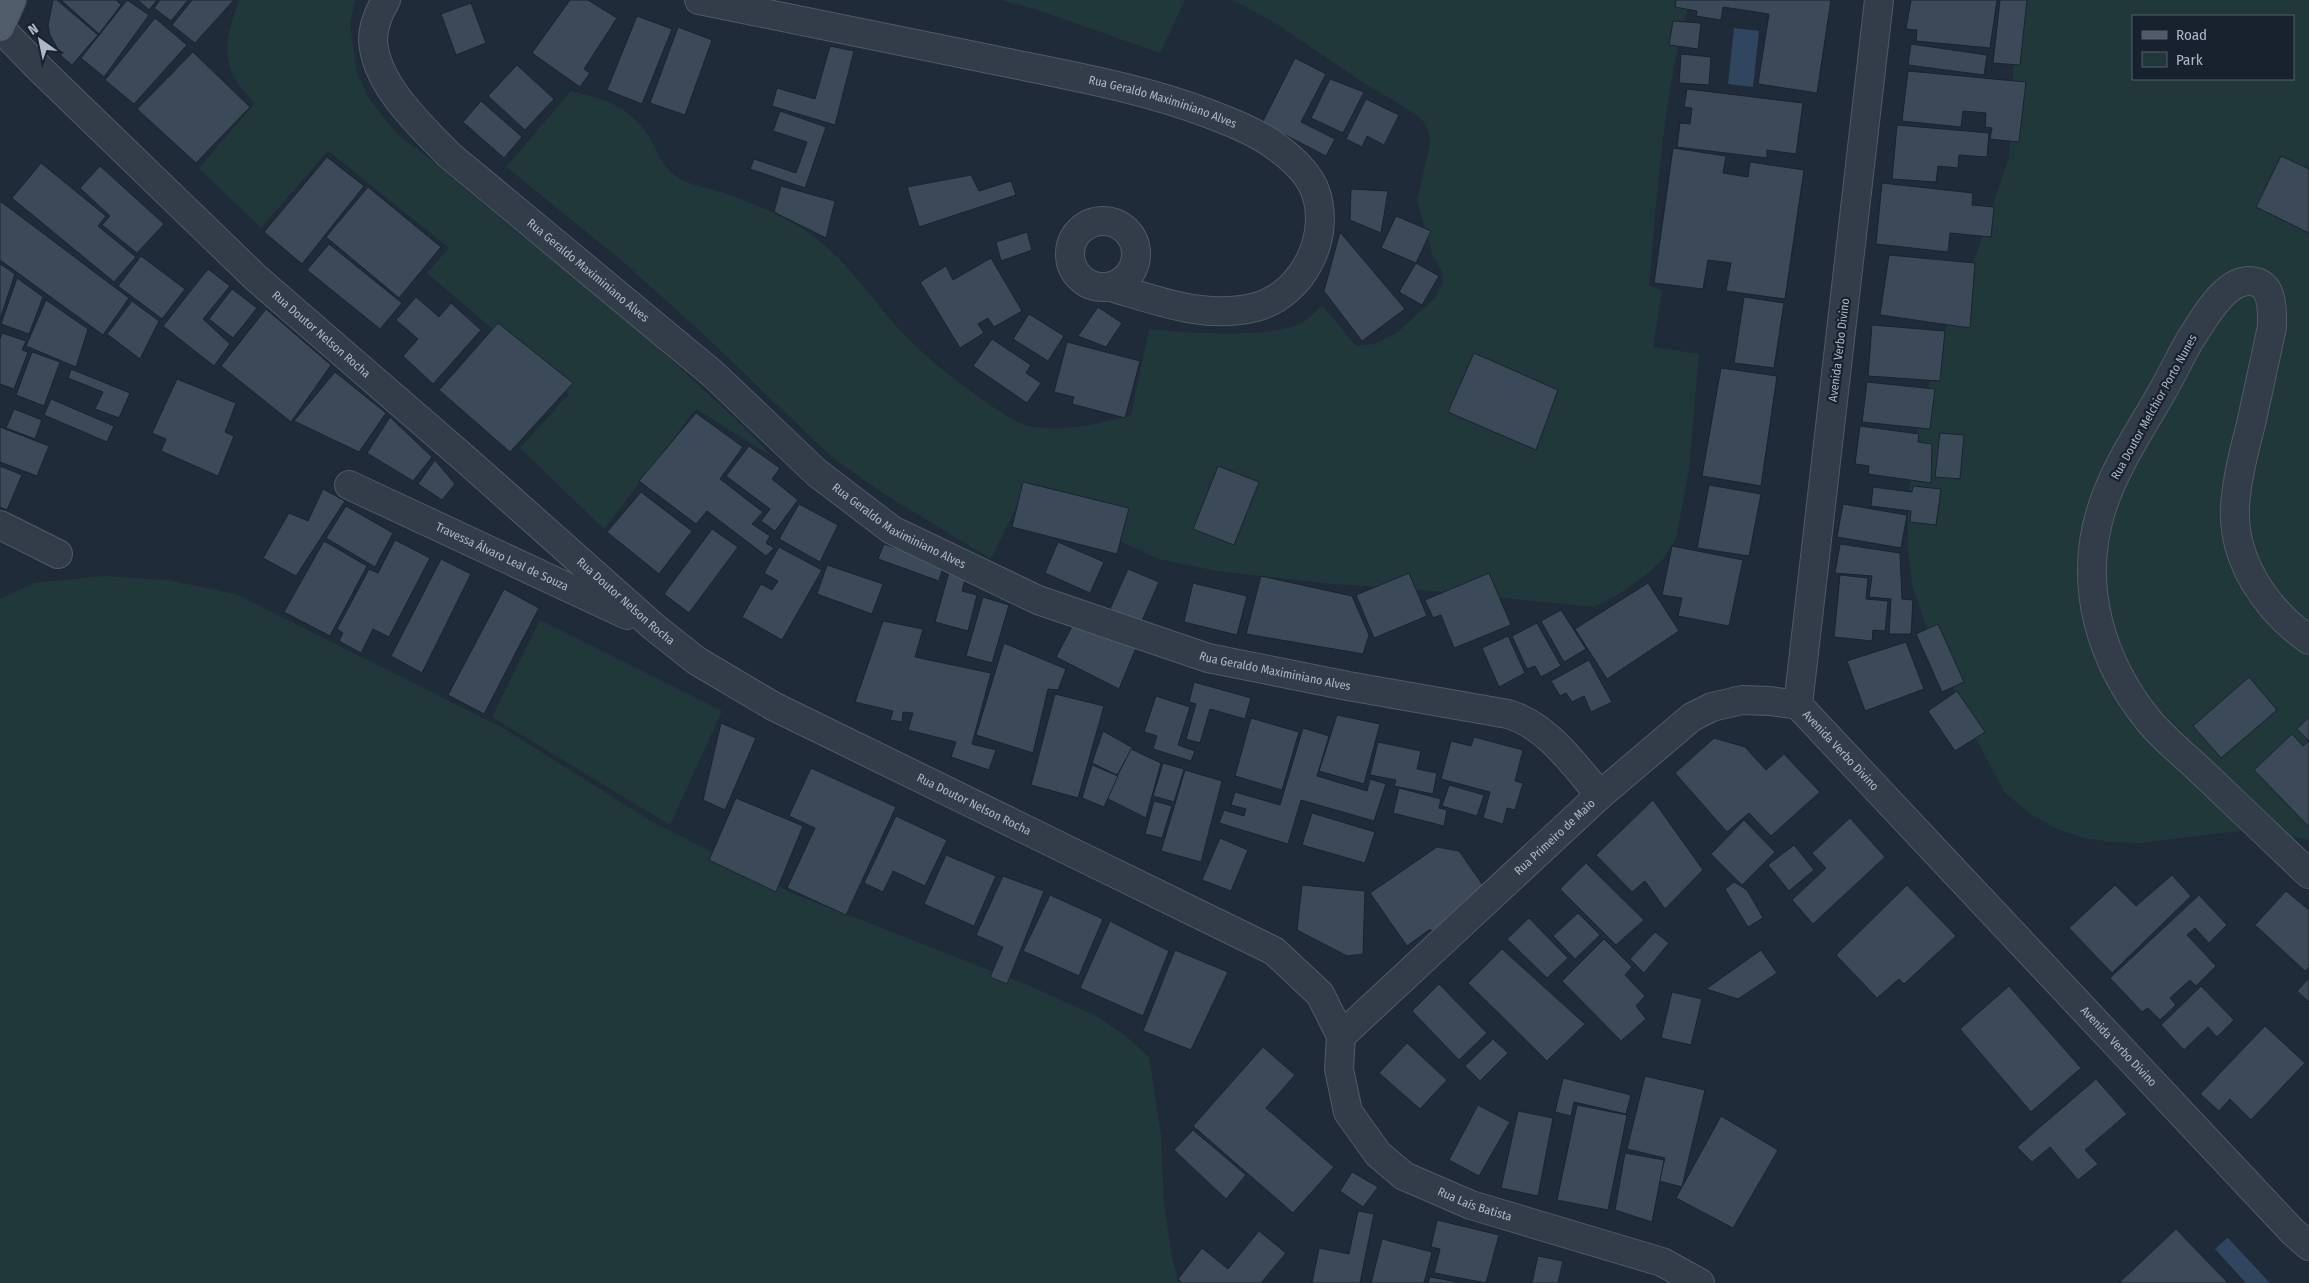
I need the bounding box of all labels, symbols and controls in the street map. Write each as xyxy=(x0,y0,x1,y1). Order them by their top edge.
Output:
north arrow xyxy=(15,15,65,65)
legend xyxy=(2132,15,2294,80)
text: N xyxy=(25,20,41,39)
text: Road xyxy=(2176,26,2207,44)
text: Park xyxy=(2176,51,2203,69)
street label: Rua Geraldo Maximiniano Alves xyxy=(1087,73,1239,131)
street label: Rua Geraldo Maximiniano Alves xyxy=(524,216,652,325)
street label: Rua Doutor Nelson Rocha xyxy=(269,288,373,381)
street label: Avenida Verbo Divino xyxy=(1826,297,1852,403)
street label: Rua Doutor Melchior Porto Nunes xyxy=(2108,332,2200,482)
street label: Rua Geraldo Maximiniano Alves xyxy=(830,480,968,571)
street label: Travessa Álvaro Leal de Souza xyxy=(433,520,571,594)
street label: Rua Doutor Nelson Rocha xyxy=(574,555,678,648)
street label: Rua Geraldo Maximiniano Alves xyxy=(1198,649,1352,693)
street label: Avenida Verbo Divino xyxy=(1800,708,1882,793)
street label: Rua Doutor Nelson Rocha xyxy=(915,770,1033,838)
street label: Rua Primeiro de Maio xyxy=(1512,796,1598,878)
street label: Avenida Verbo Divino xyxy=(2078,1003,2160,1089)
street label: Rua Laís Batista xyxy=(1436,1184,1514,1224)

